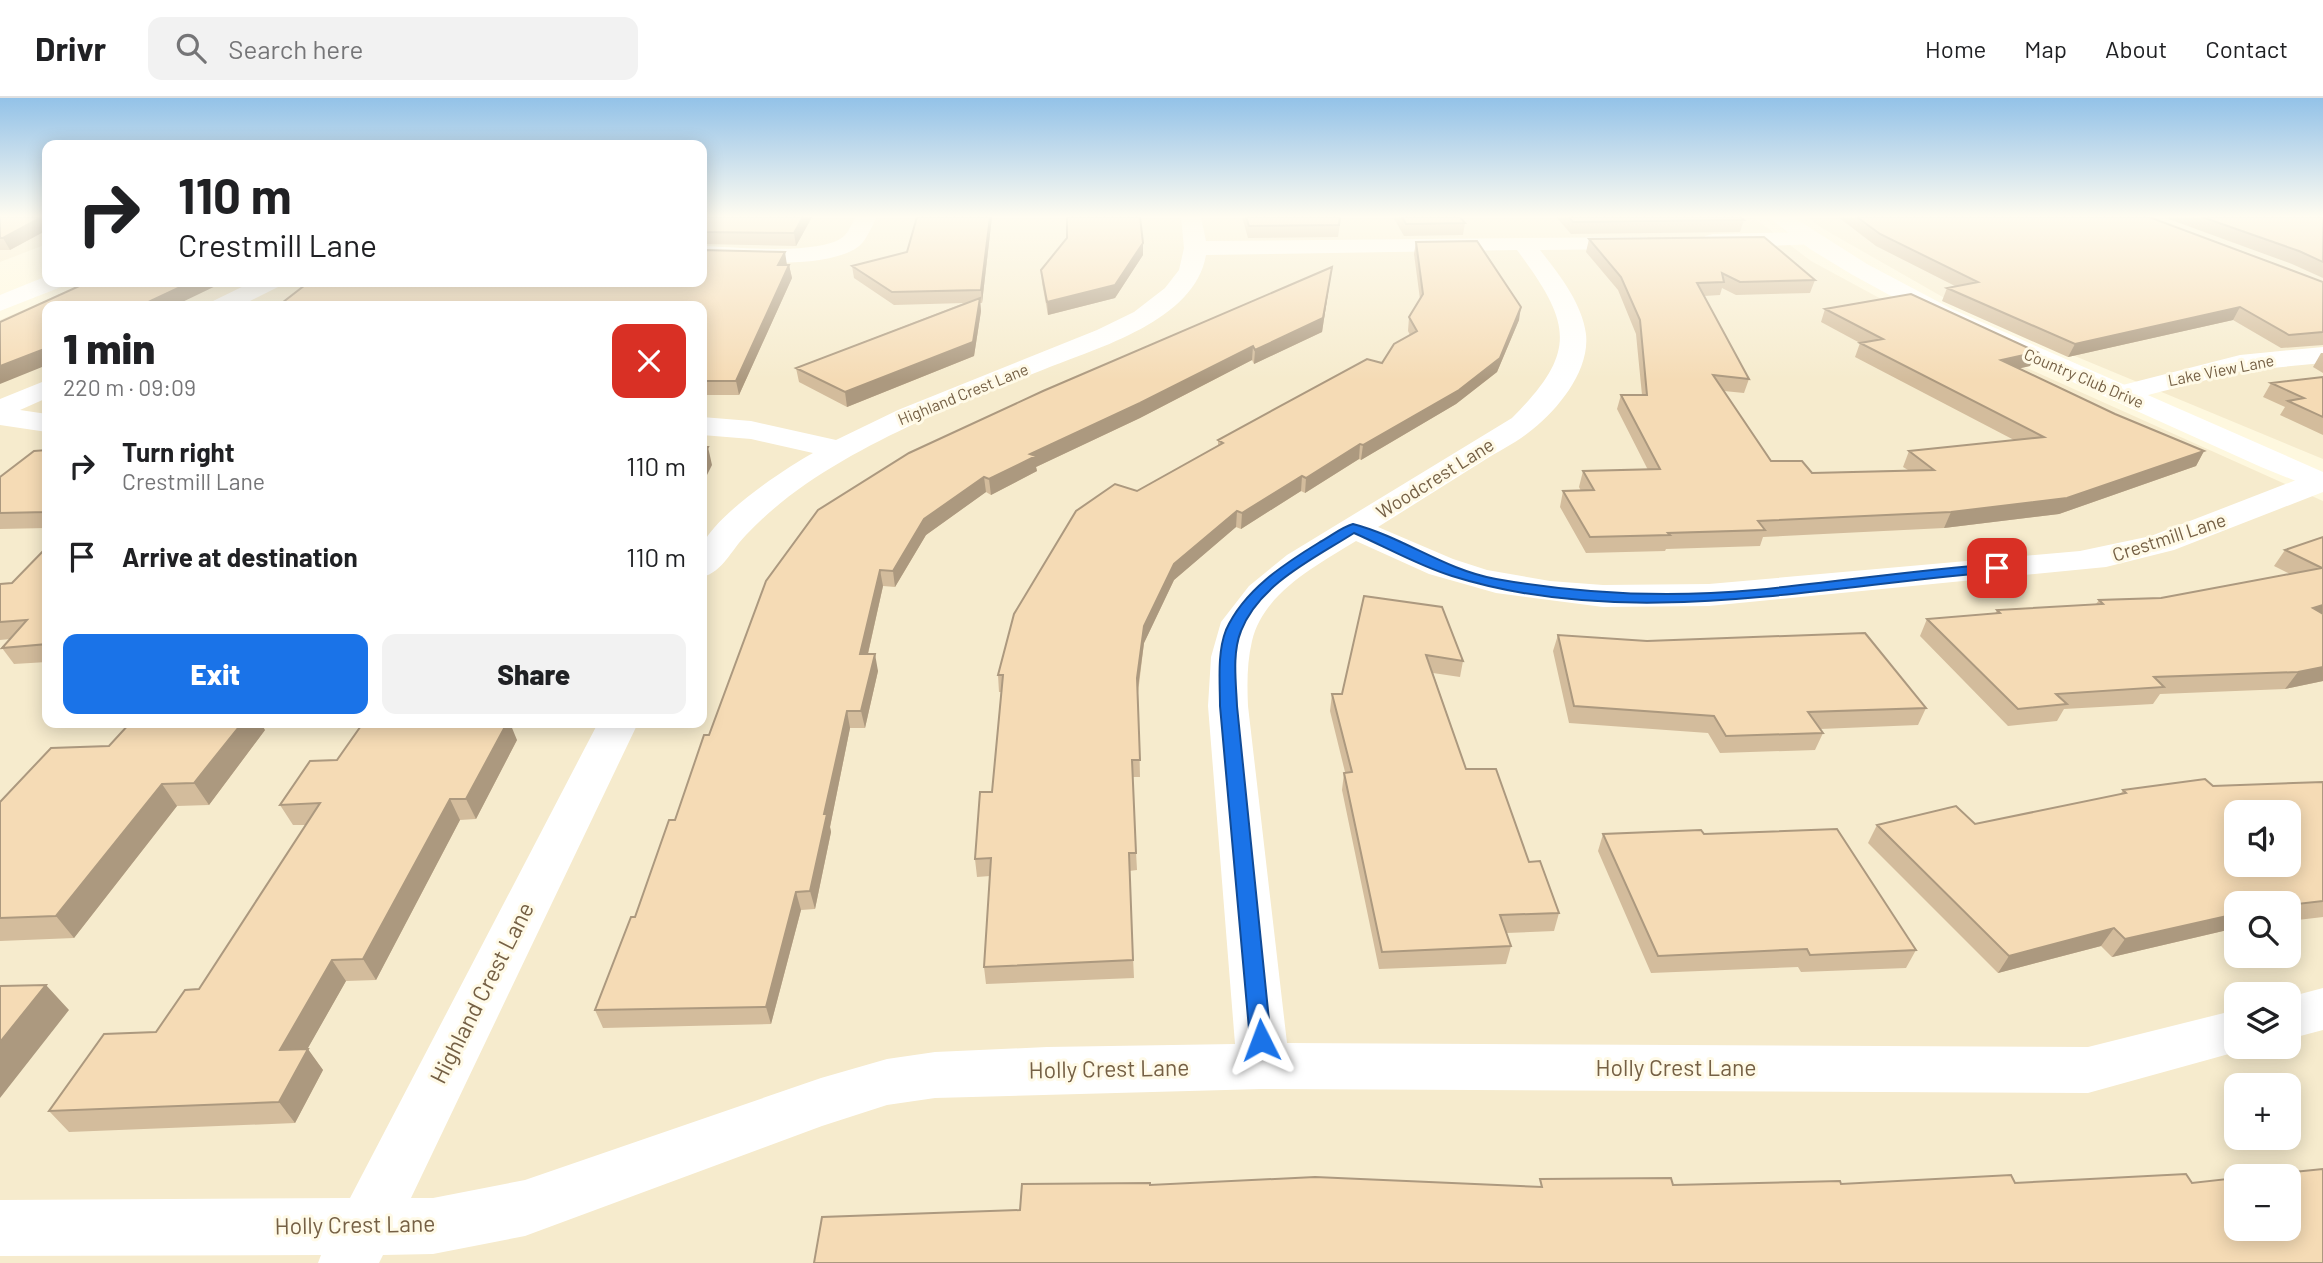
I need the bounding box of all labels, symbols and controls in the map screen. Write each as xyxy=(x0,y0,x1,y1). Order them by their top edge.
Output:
search box xyxy=(148,17,638,80)
text: Drivr xyxy=(35,28,106,68)
icon: search xyxy=(172,29,210,67)
text: Search here xyxy=(228,33,363,64)
text: Home xyxy=(1925,34,1986,63)
text: Map xyxy=(2024,34,2067,63)
text: About xyxy=(2105,34,2167,63)
text: Contact xyxy=(2205,34,2288,63)
text: 110 m xyxy=(178,165,292,224)
icon: right xyxy=(63,168,154,259)
text: Crestmill Lane xyxy=(178,225,377,263)
text: 1 min xyxy=(63,322,155,372)
button: close xyxy=(612,324,686,398)
street label: Country Club Drive xyxy=(2022,344,2147,411)
street label: Lake View Lane xyxy=(2166,350,2276,389)
street label: Highland Crest Lane xyxy=(895,359,1031,428)
text: 220 m · 09:09 xyxy=(63,373,196,401)
street label: Woodcrest Lane xyxy=(1372,432,1498,523)
text: Turn right xyxy=(122,436,235,467)
icon: right xyxy=(63,447,101,485)
text: 110 m xyxy=(626,450,686,481)
text: Crestmill Lane xyxy=(122,467,265,495)
street label: Crestmill Lane xyxy=(2109,507,2229,566)
icon: arrive xyxy=(63,538,101,576)
pin xyxy=(1967,538,2027,598)
text: Arrive at destination xyxy=(122,541,358,572)
text: 110 m xyxy=(626,541,686,572)
icon: arrive xyxy=(1978,549,2016,587)
button: Exit xyxy=(63,634,368,714)
button: Share xyxy=(382,634,686,714)
map controls xyxy=(2224,800,2301,1241)
button: sound xyxy=(2224,800,2301,877)
button: search xyxy=(2224,891,2301,968)
street label: Highland Crest Lane xyxy=(423,897,539,1088)
button: layers xyxy=(2224,982,2301,1059)
position arrow xyxy=(1224,1003,1298,1077)
street label: Holly Crest Lane xyxy=(1028,1053,1190,1083)
street label: Holly Crest Lane xyxy=(1596,1053,1756,1081)
button: + xyxy=(2224,1073,2301,1150)
button: − xyxy=(2224,1164,2301,1241)
street label: Holly Crest Lane xyxy=(274,1209,436,1239)

